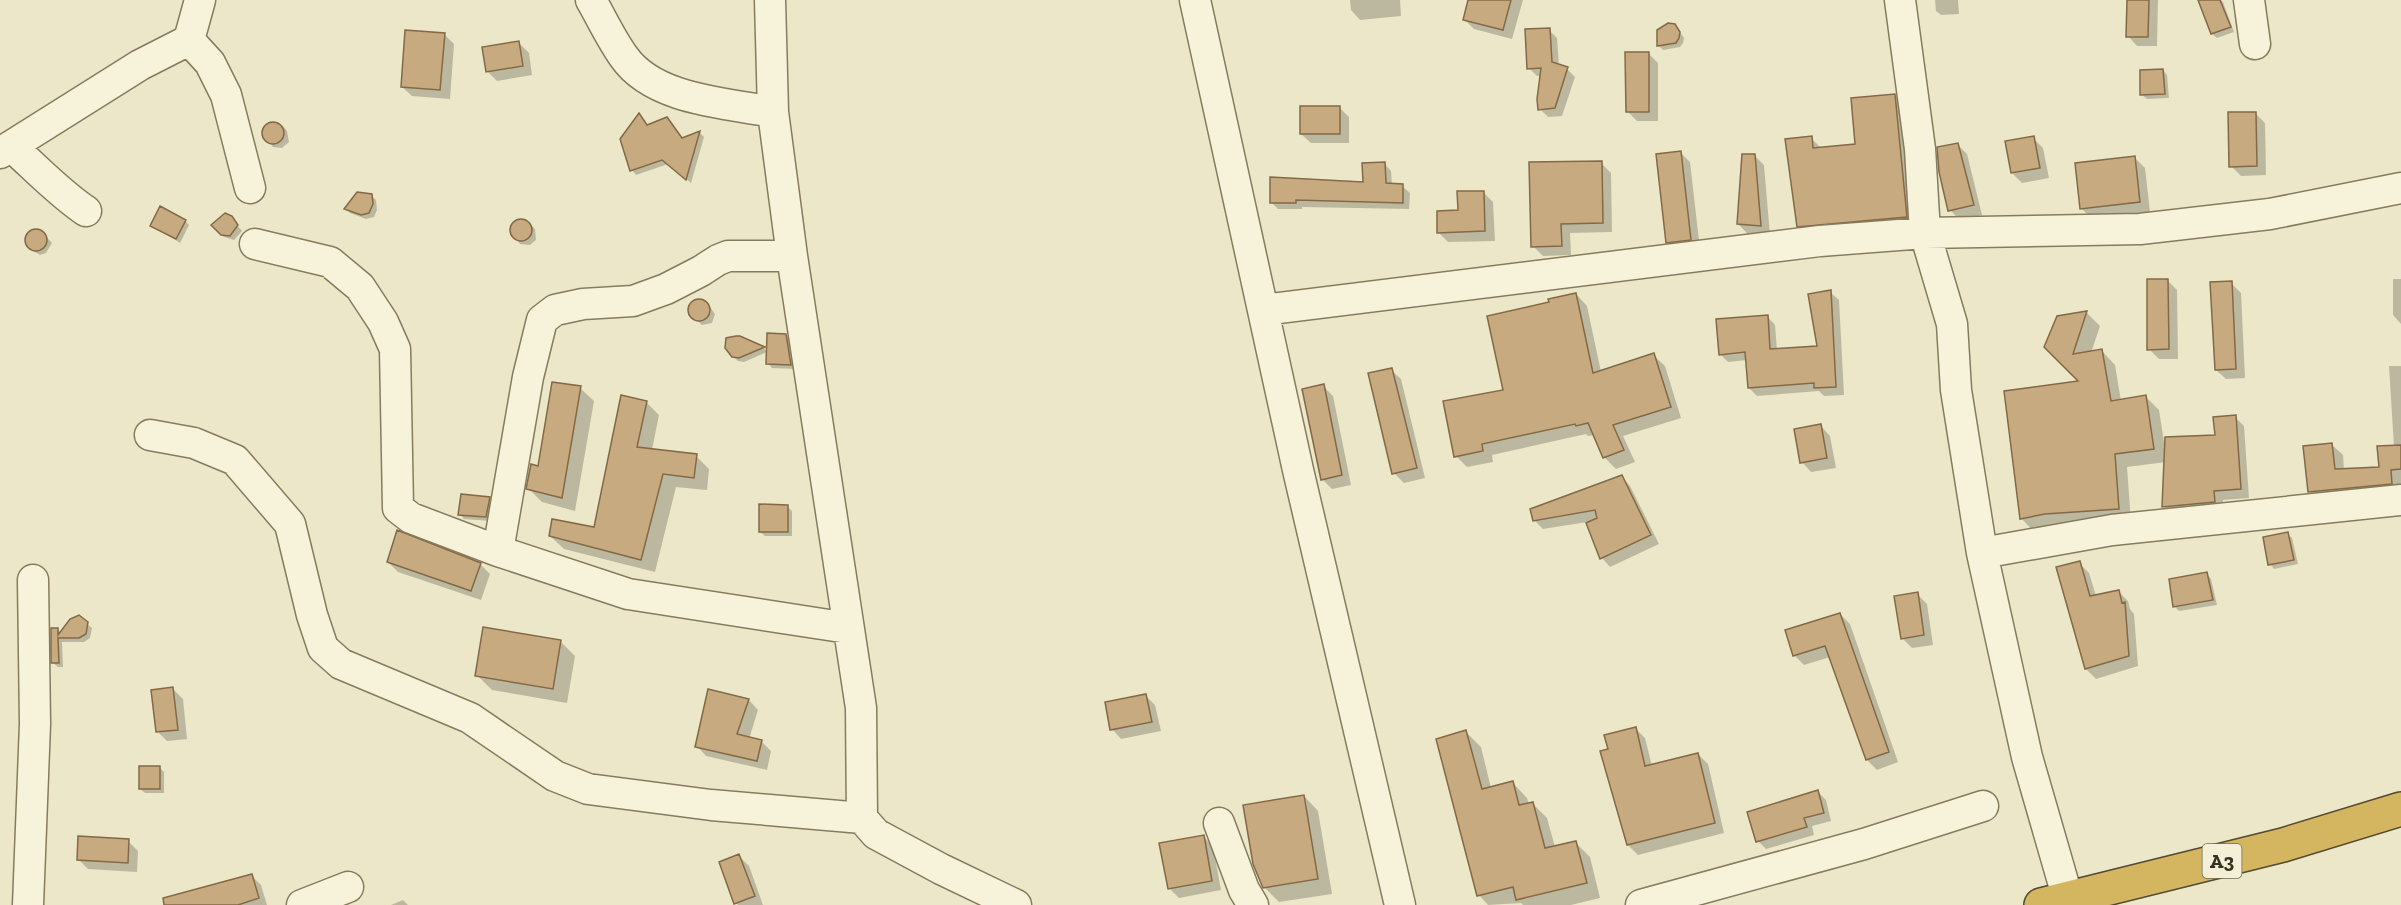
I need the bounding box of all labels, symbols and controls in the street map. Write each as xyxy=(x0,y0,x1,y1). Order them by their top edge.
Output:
road number: A3 xyxy=(2202,844,2242,878)

